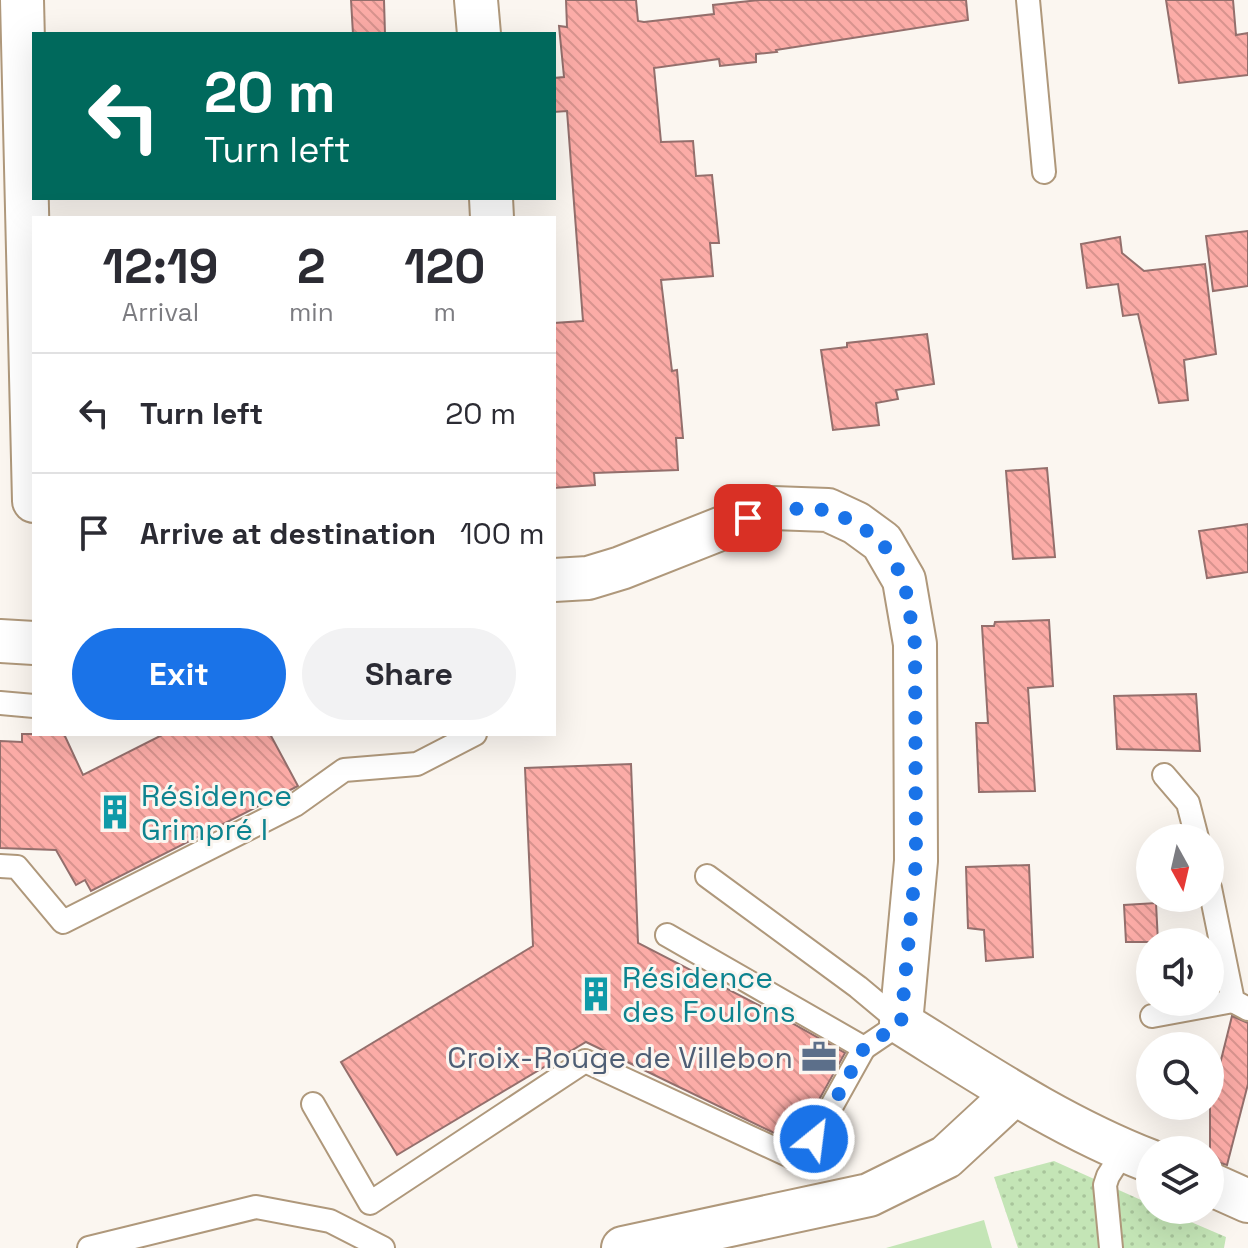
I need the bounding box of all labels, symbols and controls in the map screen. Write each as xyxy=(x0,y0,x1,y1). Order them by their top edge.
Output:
text: 20 m xyxy=(204,57,336,128)
icon: left xyxy=(72,64,176,168)
text: Turn left xyxy=(204,127,351,173)
text: 12:19 xyxy=(103,236,218,297)
text: 2 xyxy=(297,236,326,297)
text: 120 xyxy=(404,236,485,297)
text: Arrival xyxy=(122,295,199,329)
text: min xyxy=(289,295,334,329)
text: m xyxy=(434,295,456,329)
icon: left xyxy=(72,391,116,435)
text: Turn left xyxy=(140,394,263,433)
text: 20 m xyxy=(445,394,516,433)
pin xyxy=(714,484,782,552)
icon: arrive xyxy=(726,496,770,540)
icon: arrive xyxy=(72,511,116,555)
text: Arrive at destination xyxy=(140,514,436,553)
text: 100 m xyxy=(460,514,545,553)
button: Exit xyxy=(72,628,286,720)
button: Share xyxy=(302,628,516,720)
place label: Résidence Grimpré I xyxy=(141,776,292,849)
building icon: Résidence Grimpré I xyxy=(96,793,134,831)
north arrow xyxy=(1136,824,1224,912)
map controls xyxy=(1136,824,1224,1224)
button: sound xyxy=(1136,928,1224,1016)
place label: Résidence des Foulons xyxy=(622,958,796,1031)
building icon: Résidence des Foulons xyxy=(577,975,615,1013)
button: search xyxy=(1136,1032,1224,1120)
place label: Croix-Rouge de Villebon xyxy=(447,1038,793,1077)
office icon: Croix-Rouge de Villebon xyxy=(800,1038,838,1076)
position arrow xyxy=(772,1097,856,1181)
button: layers xyxy=(1136,1136,1224,1224)

